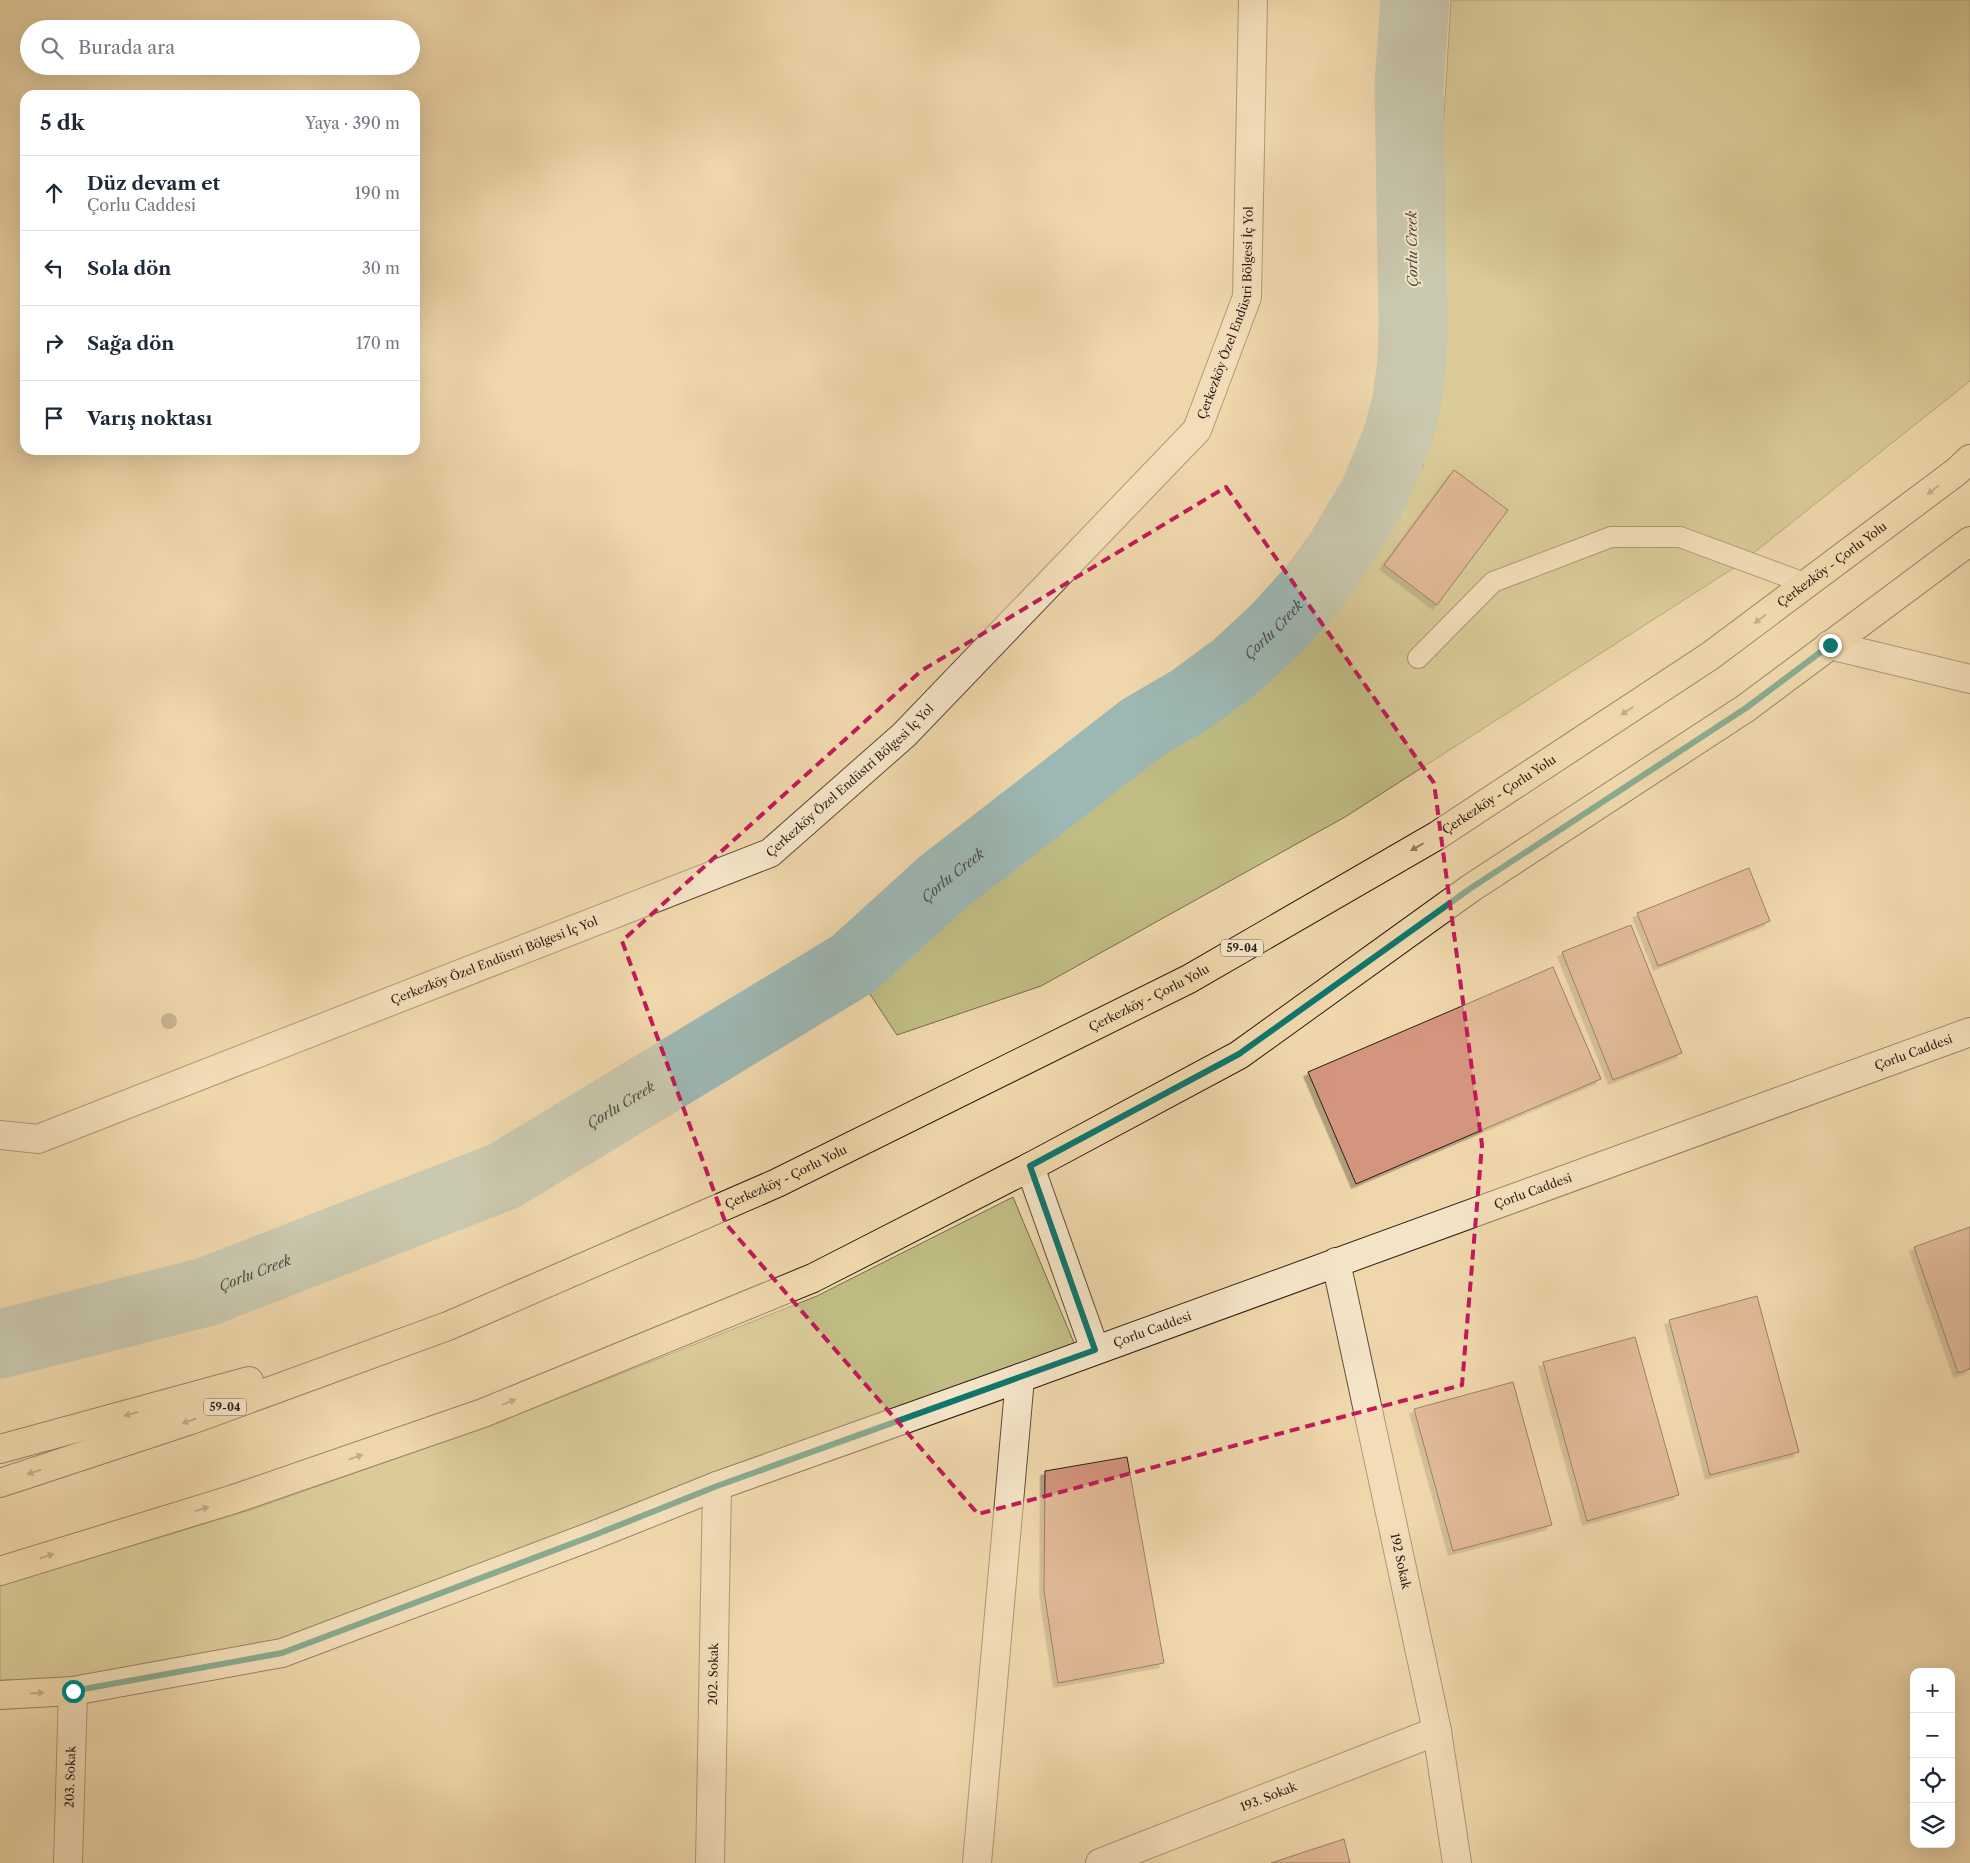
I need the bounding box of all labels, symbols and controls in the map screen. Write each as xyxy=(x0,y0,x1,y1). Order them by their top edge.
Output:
search box xyxy=(20,20,420,75)
icon: search xyxy=(38,34,66,62)
text: Burada ara xyxy=(78,36,175,59)
text: 5 dk xyxy=(40,110,85,135)
text: Yaya · 390 m xyxy=(305,113,400,133)
text: Düz devam et xyxy=(87,172,220,195)
icon: ahead xyxy=(40,179,68,207)
text: 190 m xyxy=(355,183,400,203)
text: Çorlu Caddesi xyxy=(87,195,196,215)
street label: Çerkezköy Özel Endüstri Bölgesi İç Yol xyxy=(1194,206,1256,421)
water label: Çorlu Creek xyxy=(1402,210,1422,287)
icon: left xyxy=(40,254,68,282)
text: Sola dön xyxy=(87,257,171,280)
text: 30 m xyxy=(362,258,400,278)
icon: right xyxy=(40,329,68,357)
text: Sağa dön xyxy=(87,332,174,355)
text: 170 m xyxy=(356,333,400,353)
icon: arrive xyxy=(40,404,68,432)
text: Varış noktası xyxy=(87,407,212,430)
one-way arrow xyxy=(1926,485,1940,495)
street label: Çerkezköy - Çorlu Yolu xyxy=(1774,518,1890,610)
water label: Çorlu Creek xyxy=(1240,596,1307,663)
one-way arrow xyxy=(1754,613,1767,624)
route end xyxy=(1819,634,1842,657)
street label: Çerkezköy Özel Endüstri Bölgesi İç Yol xyxy=(763,700,937,860)
one-way arrow xyxy=(1620,706,1633,716)
street label: Çerkezköy - Çorlu Yolu xyxy=(1439,751,1559,837)
one-way arrow xyxy=(1410,843,1425,851)
water label: Çorlu Creek xyxy=(917,844,989,907)
street label: Çerkezköy Özel Endüstri Bölgesi İç Yol xyxy=(388,913,600,1007)
road number: 59-04 xyxy=(1221,940,1263,956)
street label: Çerkezköy - Çorlu Yolu xyxy=(1086,961,1212,1034)
street label: Çorlu Caddesi xyxy=(1872,1031,1955,1073)
water label: Çorlu Creek xyxy=(584,1077,659,1133)
street label: Çerkezköy - Çorlu Yolu xyxy=(722,1141,850,1212)
street label: Çorlu Caddesi xyxy=(1492,1170,1574,1212)
water label: Çorlu Creek xyxy=(216,1250,294,1295)
street label: Çorlu Caddesi xyxy=(1111,1308,1194,1350)
road number: 59-04 xyxy=(204,1398,246,1415)
one-way arrow xyxy=(502,1398,516,1406)
one-way arrow xyxy=(124,1410,139,1418)
one-way arrow xyxy=(181,1417,196,1425)
one-way arrow xyxy=(349,1453,364,1461)
one-way arrow xyxy=(27,1468,42,1476)
one-way arrow xyxy=(195,1504,210,1512)
street label: 192 Sokak xyxy=(1388,1532,1414,1591)
one-way arrow xyxy=(39,1552,54,1560)
street label: 202. Sokak xyxy=(705,1642,721,1705)
map controls xyxy=(1910,1668,1955,1848)
button: + xyxy=(1910,1668,1955,1713)
route start xyxy=(62,1680,85,1703)
one-way arrow xyxy=(29,1688,45,1696)
button: − xyxy=(1910,1713,1955,1758)
street label: 203. Sokak xyxy=(62,1745,78,1808)
button: locate xyxy=(1910,1758,1955,1803)
street label: 193. Sokak xyxy=(1238,1778,1300,1814)
button: layers xyxy=(1910,1803,1955,1848)

